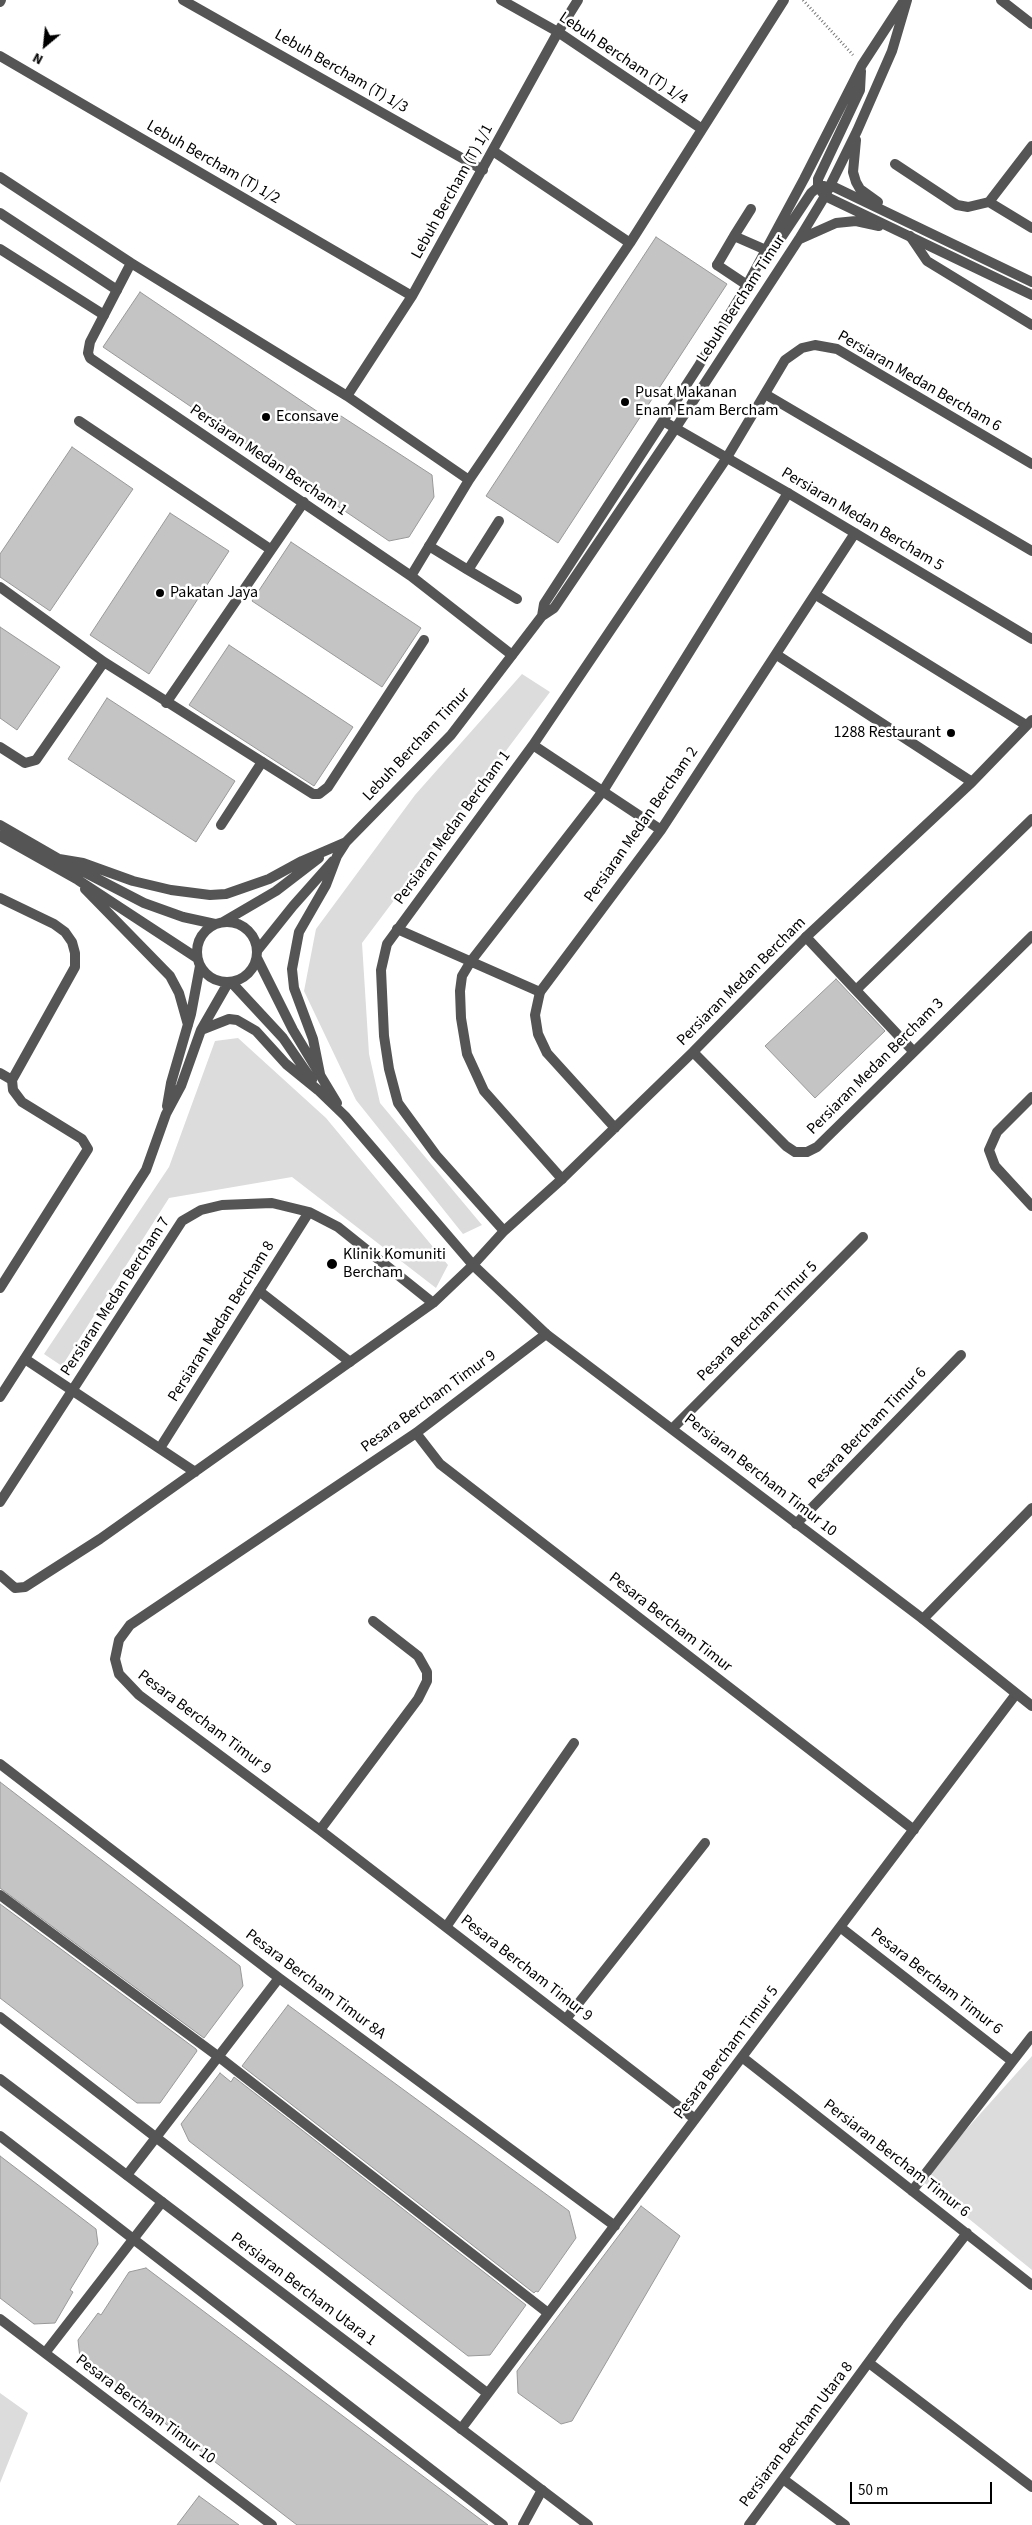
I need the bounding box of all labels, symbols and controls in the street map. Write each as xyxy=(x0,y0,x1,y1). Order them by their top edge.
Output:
street label: Lebuh Bercham (T) 1/4 xyxy=(555,9,691,109)
north arrow xyxy=(20,20,70,70)
street label: Lebuh Bercham (T) 1/3 xyxy=(271,26,411,118)
text: N xyxy=(29,47,47,69)
street label: Lebuh Bercham (T) 1/2 xyxy=(143,117,283,209)
street label: Lebuh Bercham (T) 1/1 xyxy=(408,121,498,263)
street label: Lebuh Bercham Timur xyxy=(694,232,790,366)
street label: Persiaran Medan Bercham 6 xyxy=(834,327,1004,437)
place label: Pusat Makanan Enam Enam Bercham xyxy=(635,383,778,421)
marker: Pusat Makanan Enam Enam Bercham xyxy=(619,396,631,408)
street label: Persiaran Medan Bercham 1 xyxy=(186,401,350,521)
place label: Econsave xyxy=(276,407,339,427)
marker: Econsave xyxy=(260,411,272,423)
street label: Persiaran Medan Bercham 5 xyxy=(777,464,947,576)
place label: Pakatan Jaya xyxy=(170,583,258,603)
marker: Pakatan Jaya xyxy=(154,587,166,599)
street label: Lebuh Bercham Timur xyxy=(359,684,475,806)
place label: 1288 Restaurant xyxy=(833,723,941,743)
marker: 1288 Restaurant xyxy=(945,727,957,739)
street label: Persiaran Medan Bercham 2 xyxy=(581,743,703,907)
street label: Persiaran Medan Bercham 1 xyxy=(391,747,515,909)
street label: Persiaran Medan Bercham xyxy=(674,914,810,1050)
street label: Persiaran Medan Bercham 3 xyxy=(804,995,948,1139)
street label: Persiaran Medan Bercham 7 xyxy=(57,1214,175,1380)
street label: Persiaran Medan Bercham 8 xyxy=(165,1238,279,1406)
place label: Klinik Komuniti Bercham xyxy=(343,1245,446,1283)
marker: Klinik Komuniti Bercham xyxy=(325,1257,339,1271)
street label: Pesara Bercham Timur 5 xyxy=(694,1258,822,1386)
street label: Pesara Bercham Timur 9 xyxy=(358,1347,500,1457)
street label: Pesara Bercham Timur 6 xyxy=(805,1364,931,1494)
street label: Persiaran Bercham Timur 10 xyxy=(680,1410,840,1542)
street label: Pesara Bercham Timur xyxy=(605,1569,735,1677)
street label: Pesara Bercham Timur 9 xyxy=(133,1667,275,1779)
street label: Pesara Bercham Timur 9 xyxy=(456,1911,596,2027)
street label: Pesara Bercham Timur 6 xyxy=(866,1924,1006,2040)
street label: Pesara Bercham Timur 8A xyxy=(241,1926,389,2044)
street label: Pesara Bercham Timur 5 xyxy=(671,1982,783,2124)
street label: Persiaran Bercham Timur 6 xyxy=(819,2096,973,2222)
street label: Persiaran Bercham Utara 1 xyxy=(227,2229,379,2351)
street label: Pesara Bercham Timur 10 xyxy=(71,2351,219,2469)
street label: Persiaran Bercham Utara 8 xyxy=(736,2359,858,2511)
scale bar xyxy=(852,2472,994,2504)
text: 50 m xyxy=(858,2480,888,2501)

